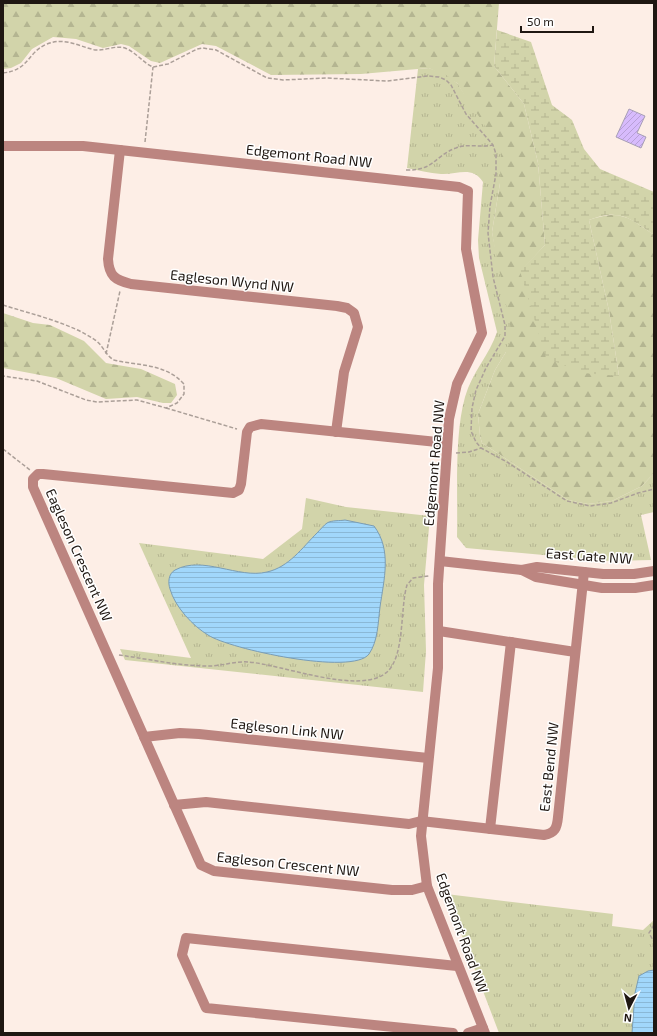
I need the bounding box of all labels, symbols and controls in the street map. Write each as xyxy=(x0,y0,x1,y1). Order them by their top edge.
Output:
scale bar xyxy=(521,8,593,34)
text: 50 m xyxy=(527,14,554,28)
street label: Edgemont Road NW xyxy=(245,140,373,171)
street label: Eagleson Wynd NW xyxy=(169,266,295,295)
street label: Edgemont Road NW xyxy=(420,399,447,527)
street label: Eagleson Crescent NW xyxy=(43,486,116,624)
street label: East Gate NW xyxy=(545,544,633,567)
street label: Eagleson Link NW xyxy=(230,714,344,743)
street label: East Bend NW xyxy=(535,721,562,812)
street label: Eagleson Crescent NW xyxy=(216,848,360,879)
street label: Edgemont Road NW xyxy=(433,871,492,995)
north arrow xyxy=(609,988,649,1028)
text: N xyxy=(623,1012,633,1025)

